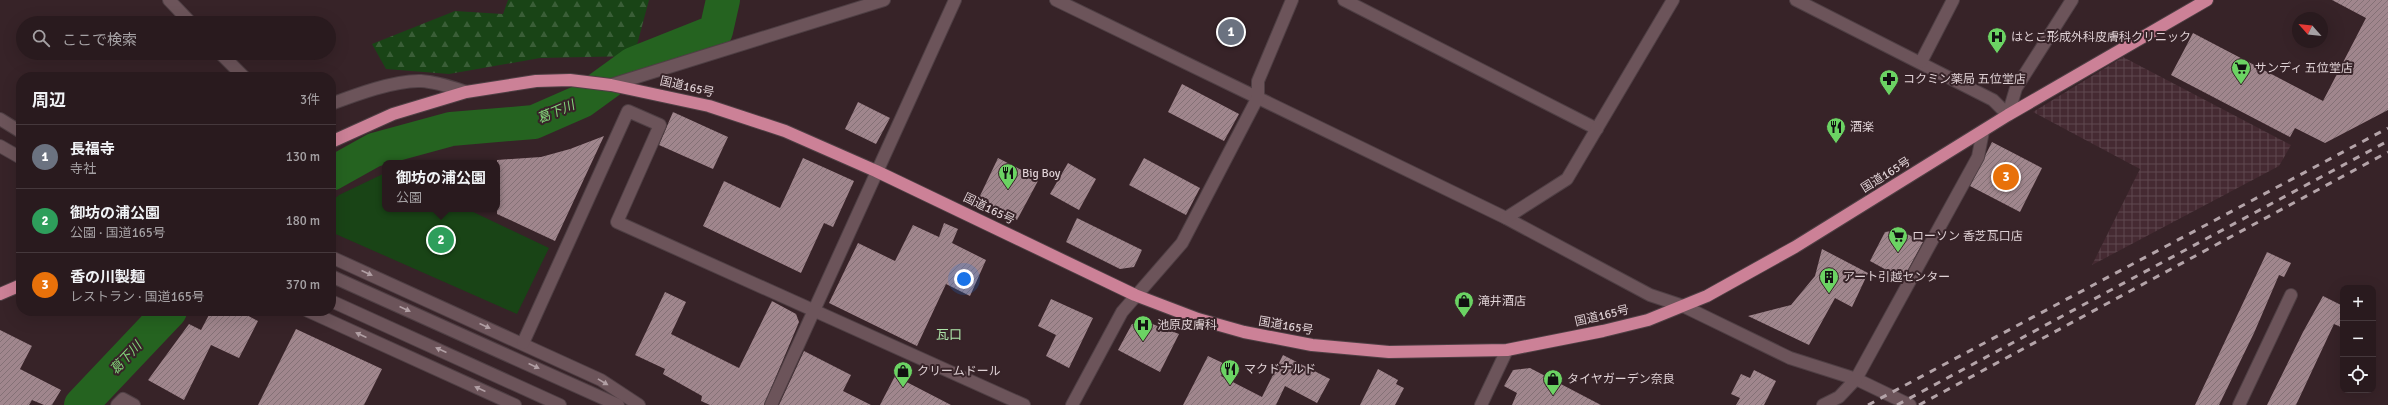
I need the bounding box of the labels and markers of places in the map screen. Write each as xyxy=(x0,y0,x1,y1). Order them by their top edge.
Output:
pin: 1 xyxy=(1218,17,1244,47)
hospital icon: はとこ形成外科皮膚科クリニック xyxy=(1986,26,2008,54)
place label: はとこ形成外科皮膚科クリニック xyxy=(2011,30,2191,45)
supermarket icon: サンディ 五位堂店 xyxy=(2230,57,2252,85)
place label: サンディ 五位堂店 xyxy=(2255,61,2353,76)
pharmacy icon: コクミン薬局 五位堂店 xyxy=(1878,68,1900,96)
place label: コクミン薬局 五位堂店 xyxy=(1903,72,2026,87)
restaurant icon: 酒楽 xyxy=(1825,116,1847,144)
place label: 酒楽 xyxy=(1850,120,1874,135)
restaurant icon: Big Boy xyxy=(997,162,1019,190)
pin: 3 xyxy=(1993,162,2019,192)
place label: Big Boy xyxy=(1022,166,1061,181)
pin: 2 xyxy=(428,225,454,255)
supermarket icon: ローソン 香芝瓦口店 xyxy=(1887,225,1909,253)
place label: ローソン 香芝瓦口店 xyxy=(1912,229,2023,244)
building icon: アート引越センター xyxy=(1818,266,1840,294)
place label: アート引越センター xyxy=(1843,270,1950,285)
shop icon: 滝井酒店 xyxy=(1453,290,1475,318)
place label: 滝井酒店 xyxy=(1478,294,1526,309)
hospital icon: 池原皮膚科 xyxy=(1132,314,1154,342)
place label: 池原皮膚科 xyxy=(1157,318,1217,333)
restaurant icon: マクドナルド xyxy=(1219,358,1241,386)
shop icon: クリームドール xyxy=(892,360,914,388)
place label: マクドナルド xyxy=(1244,362,1316,377)
place label: クリームドール xyxy=(917,364,1001,379)
shop icon: タイヤガーデン奈良 xyxy=(1542,368,1564,396)
place label: タイヤガーデン奈良 xyxy=(1567,372,1675,387)

